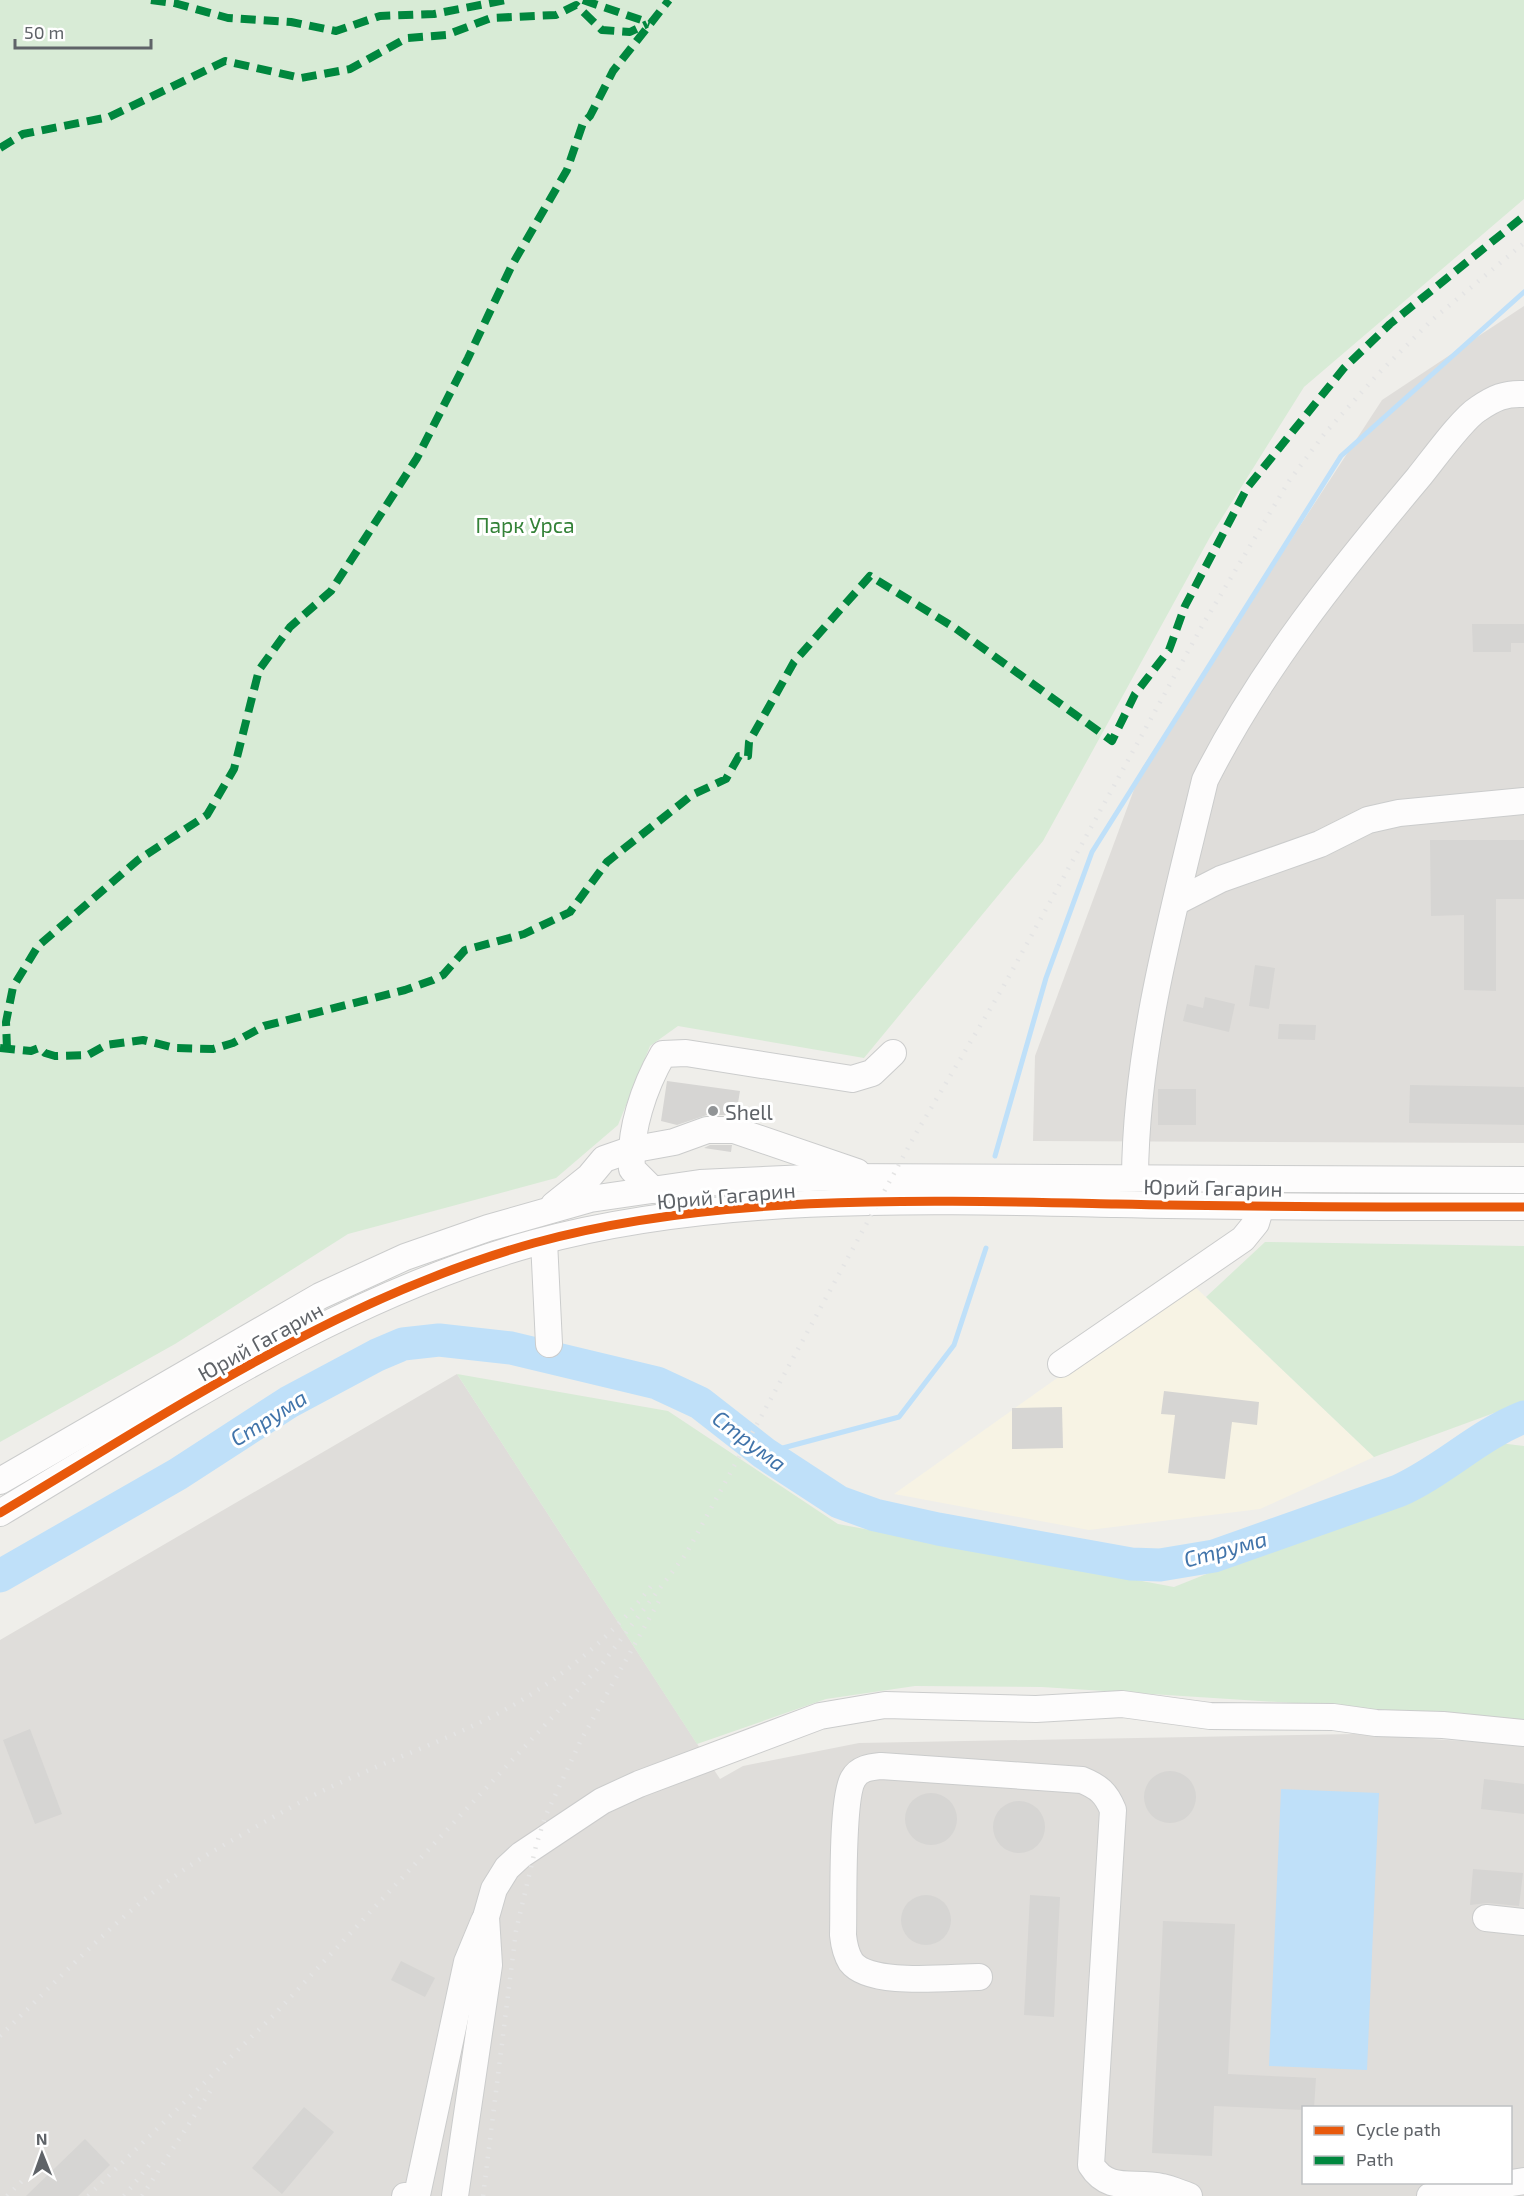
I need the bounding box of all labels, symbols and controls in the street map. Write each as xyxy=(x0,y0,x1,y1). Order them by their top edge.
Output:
scale bar xyxy=(15,12,152,50)
text: 50 m xyxy=(24,21,64,43)
park label: Парк Урса xyxy=(475,512,575,537)
place label: Shell xyxy=(725,1099,773,1124)
marker: Shell xyxy=(706,1104,720,1118)
street label: Юрий Гагарин xyxy=(1143,1173,1283,1201)
street label: Юрий Гагарин xyxy=(656,1176,796,1214)
street label: Юрий Гагарин xyxy=(193,1296,327,1386)
water label: Струма xyxy=(225,1383,311,1451)
water label: Струма xyxy=(708,1404,792,1476)
water label: Струма xyxy=(1180,1524,1270,1572)
legend xyxy=(1302,2106,1512,2184)
text: Cycle path xyxy=(1356,2118,1441,2140)
north arrow xyxy=(12,2124,72,2184)
text: N xyxy=(36,2129,48,2148)
text: Path xyxy=(1356,2148,1394,2170)

